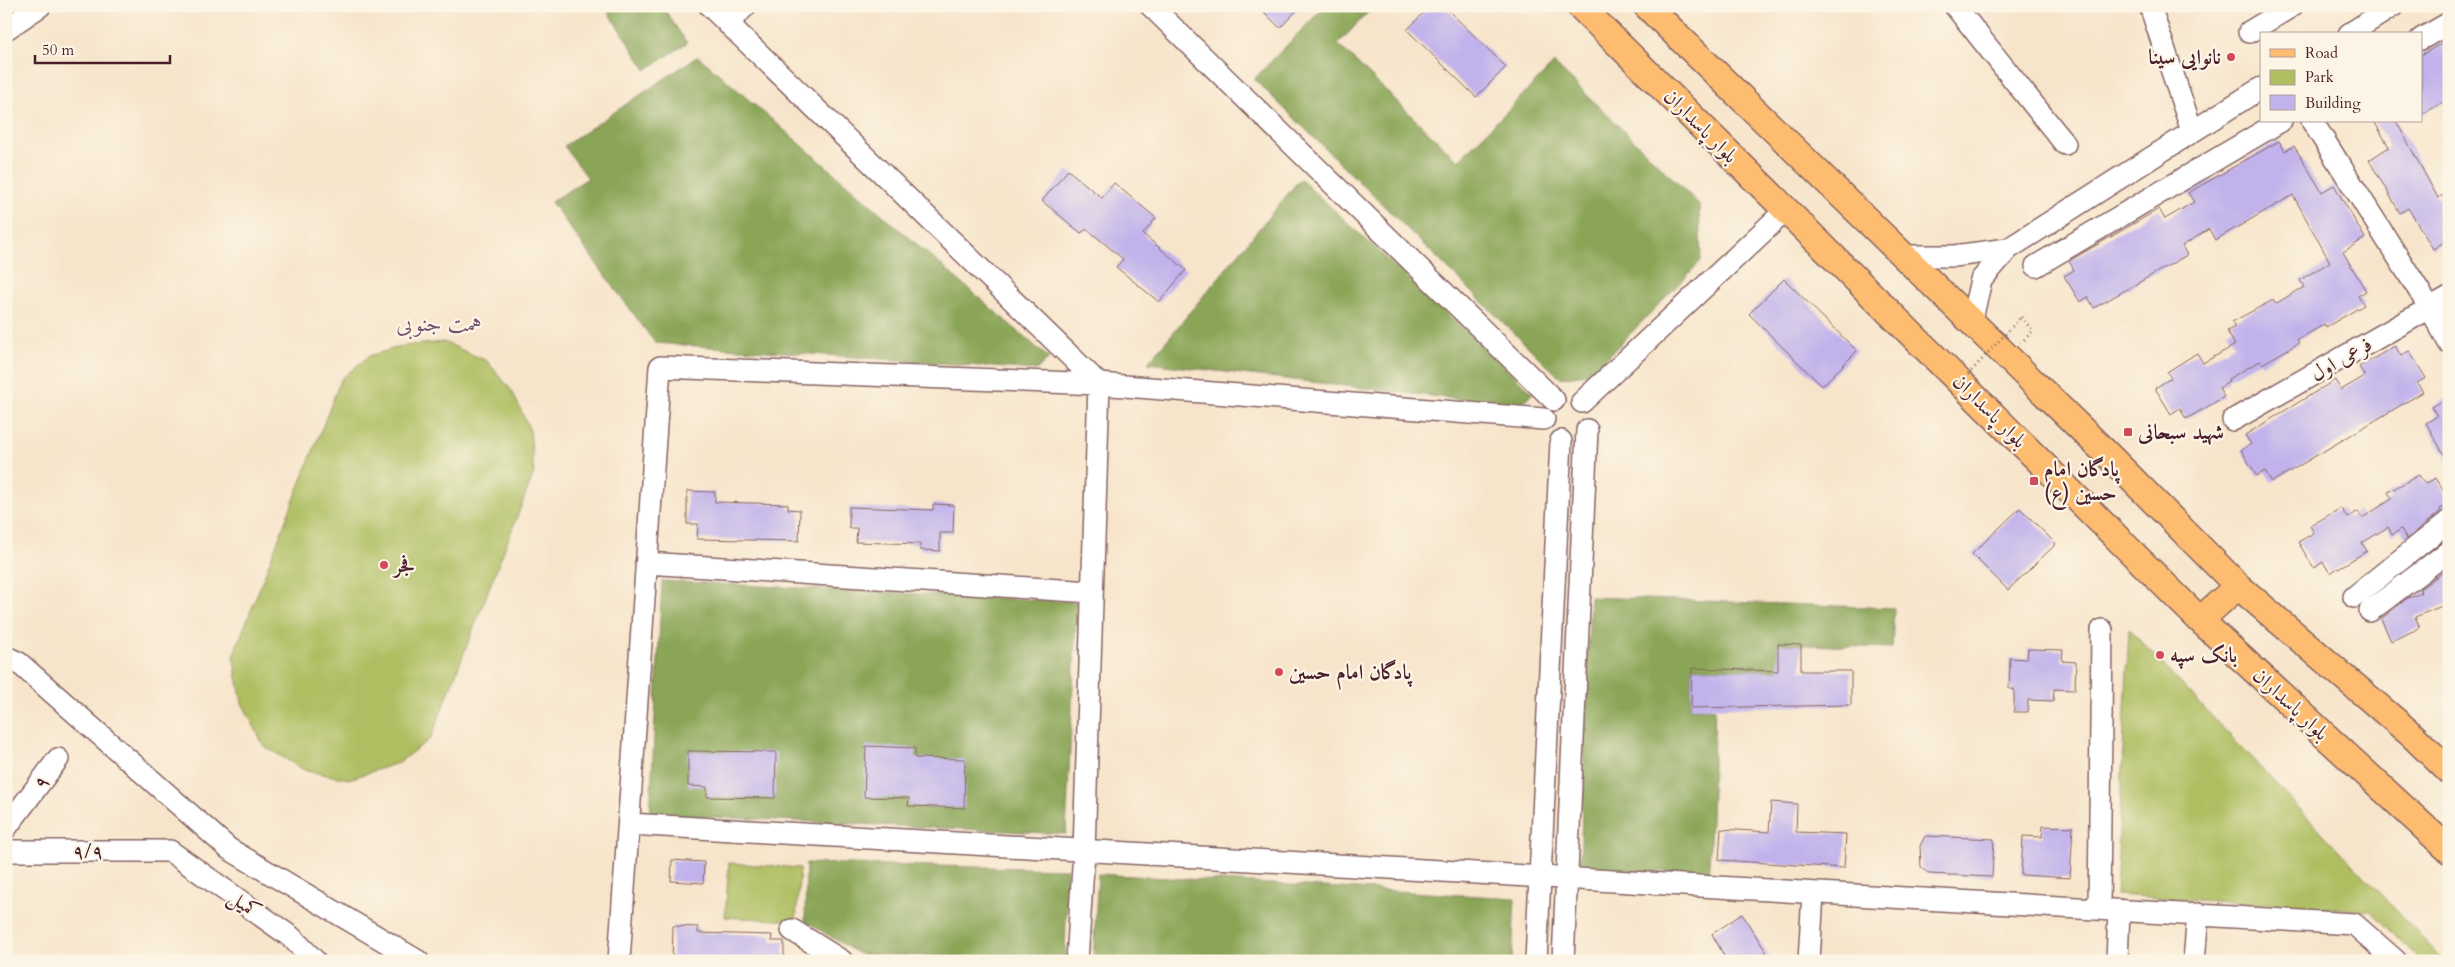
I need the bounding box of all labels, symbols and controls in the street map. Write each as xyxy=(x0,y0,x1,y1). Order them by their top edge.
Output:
scale bar xyxy=(35,32,170,64)
legend xyxy=(2260,32,2422,122)
text: 50 m xyxy=(42,40,74,60)
place label: نانوایی سینا xyxy=(2148,43,2221,72)
text: Road xyxy=(2305,43,2338,63)
marker: نانوایی سینا xyxy=(2225,51,2237,63)
text: Park xyxy=(2305,67,2334,87)
street label: بلوار پاسداران xyxy=(1657,83,1744,170)
text: Building xyxy=(2305,93,2361,113)
district label: همت جنوبی xyxy=(396,309,482,340)
street label: فرعی اول xyxy=(2305,330,2378,389)
street label: بلوار پاسداران xyxy=(1946,368,2033,455)
place label: شهید سبحانی xyxy=(2137,418,2224,447)
marker: شهید سبحانی xyxy=(2122,426,2134,438)
place label: پادگان امام حسین (ع) xyxy=(2044,455,2121,510)
marker: پادگان امام حسین (ع) xyxy=(2028,475,2040,487)
place label: فجر xyxy=(392,551,415,580)
marker: فجر xyxy=(378,559,390,571)
place label: بانک سپه xyxy=(2170,641,2237,670)
marker: بانک سپه xyxy=(2154,649,2166,661)
place label: پادگان امام حسین xyxy=(1289,658,1413,691)
street label: بلوار پاسداران xyxy=(2246,661,2335,747)
marker: پادگان امام حسین xyxy=(1273,666,1285,678)
street label: ۹ xyxy=(26,769,57,796)
street label: ۹/۹ xyxy=(72,837,104,866)
street label: کمیل xyxy=(222,883,267,926)

